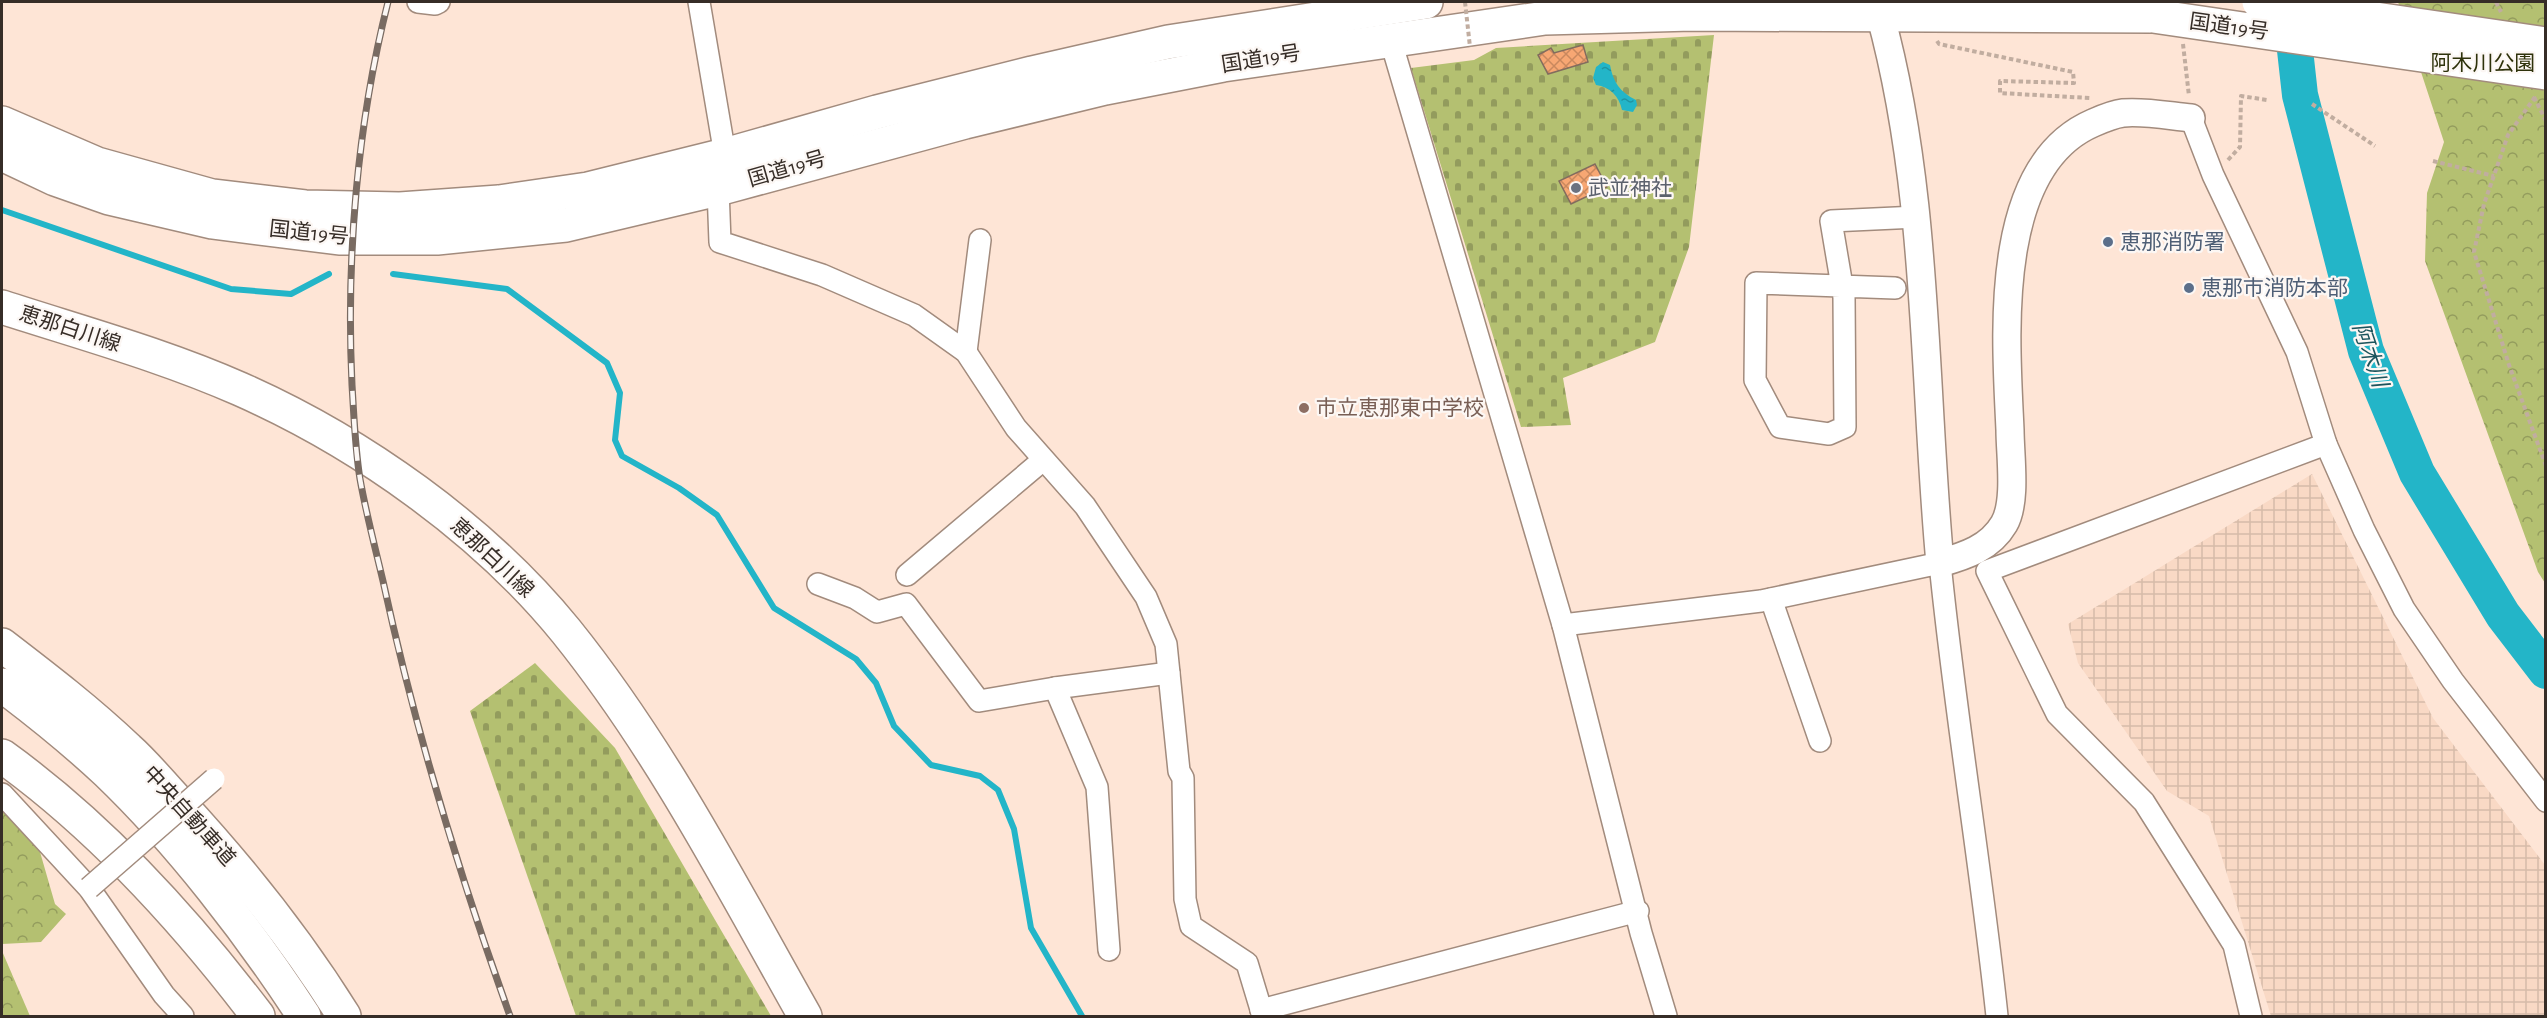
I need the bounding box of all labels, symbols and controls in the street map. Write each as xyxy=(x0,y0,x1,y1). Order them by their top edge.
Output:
street label: 国道19号 xyxy=(2188,10,2270,43)
street label: 国道19号 xyxy=(1220,41,1302,76)
park label: 阿木川公園 xyxy=(2431,52,2536,74)
street label: 国道19号 xyxy=(745,147,828,190)
place label: 武並神社 xyxy=(1588,177,1672,199)
marker: 武並神社 xyxy=(1569,181,1583,195)
street label: 国道19号 xyxy=(268,217,350,248)
place label: 恵那消防署 xyxy=(2120,231,2225,253)
marker: 恵那消防署 xyxy=(2101,235,2115,249)
place label: 恵那市消防本部 xyxy=(2201,277,2348,299)
marker: 恵那市消防本部 xyxy=(2182,281,2196,295)
street label: 恵那白川線 xyxy=(17,302,123,355)
water label: 阿木川 xyxy=(2349,320,2393,392)
place label: 市立恵那東中学校 xyxy=(1316,397,1484,419)
marker: 市立恵那東中学校 xyxy=(1297,401,1311,415)
street label: 恵那白川線 xyxy=(446,514,538,601)
street label: 中央自動車道 xyxy=(139,761,240,870)

